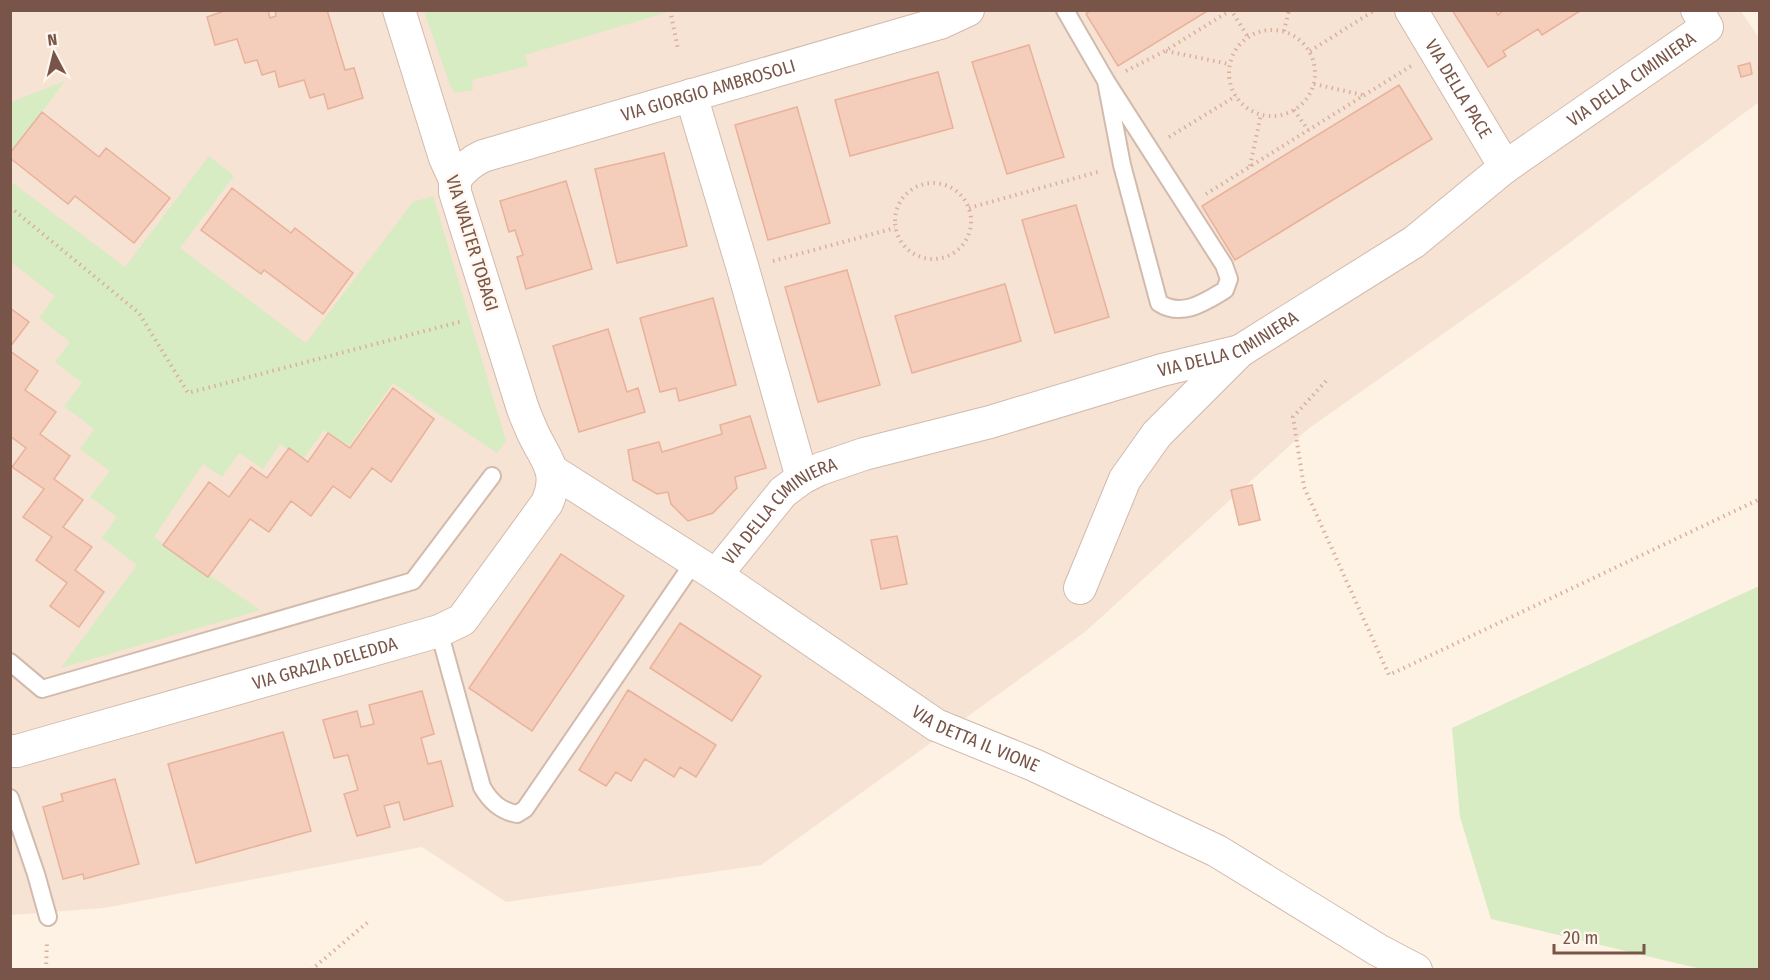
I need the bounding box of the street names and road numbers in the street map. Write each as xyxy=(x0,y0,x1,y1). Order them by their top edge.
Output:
street label: VIA DELLA CIMINIERA xyxy=(1563,27,1700,131)
street label: VIA DELLA PACE xyxy=(1420,35,1496,142)
street label: VIA GIORGIO AMBROSOLI xyxy=(619,55,798,126)
street label: VIA WALTER TOBAGI xyxy=(441,172,503,314)
street label: VIA DELLA CIMINIERA xyxy=(1155,306,1303,382)
street label: VIA DELLA CIMINIERA xyxy=(718,453,840,569)
street label: VIA GRAZIA DELEDDA xyxy=(250,632,400,695)
street label: VIA DETTA IL VIONE xyxy=(907,701,1043,777)

